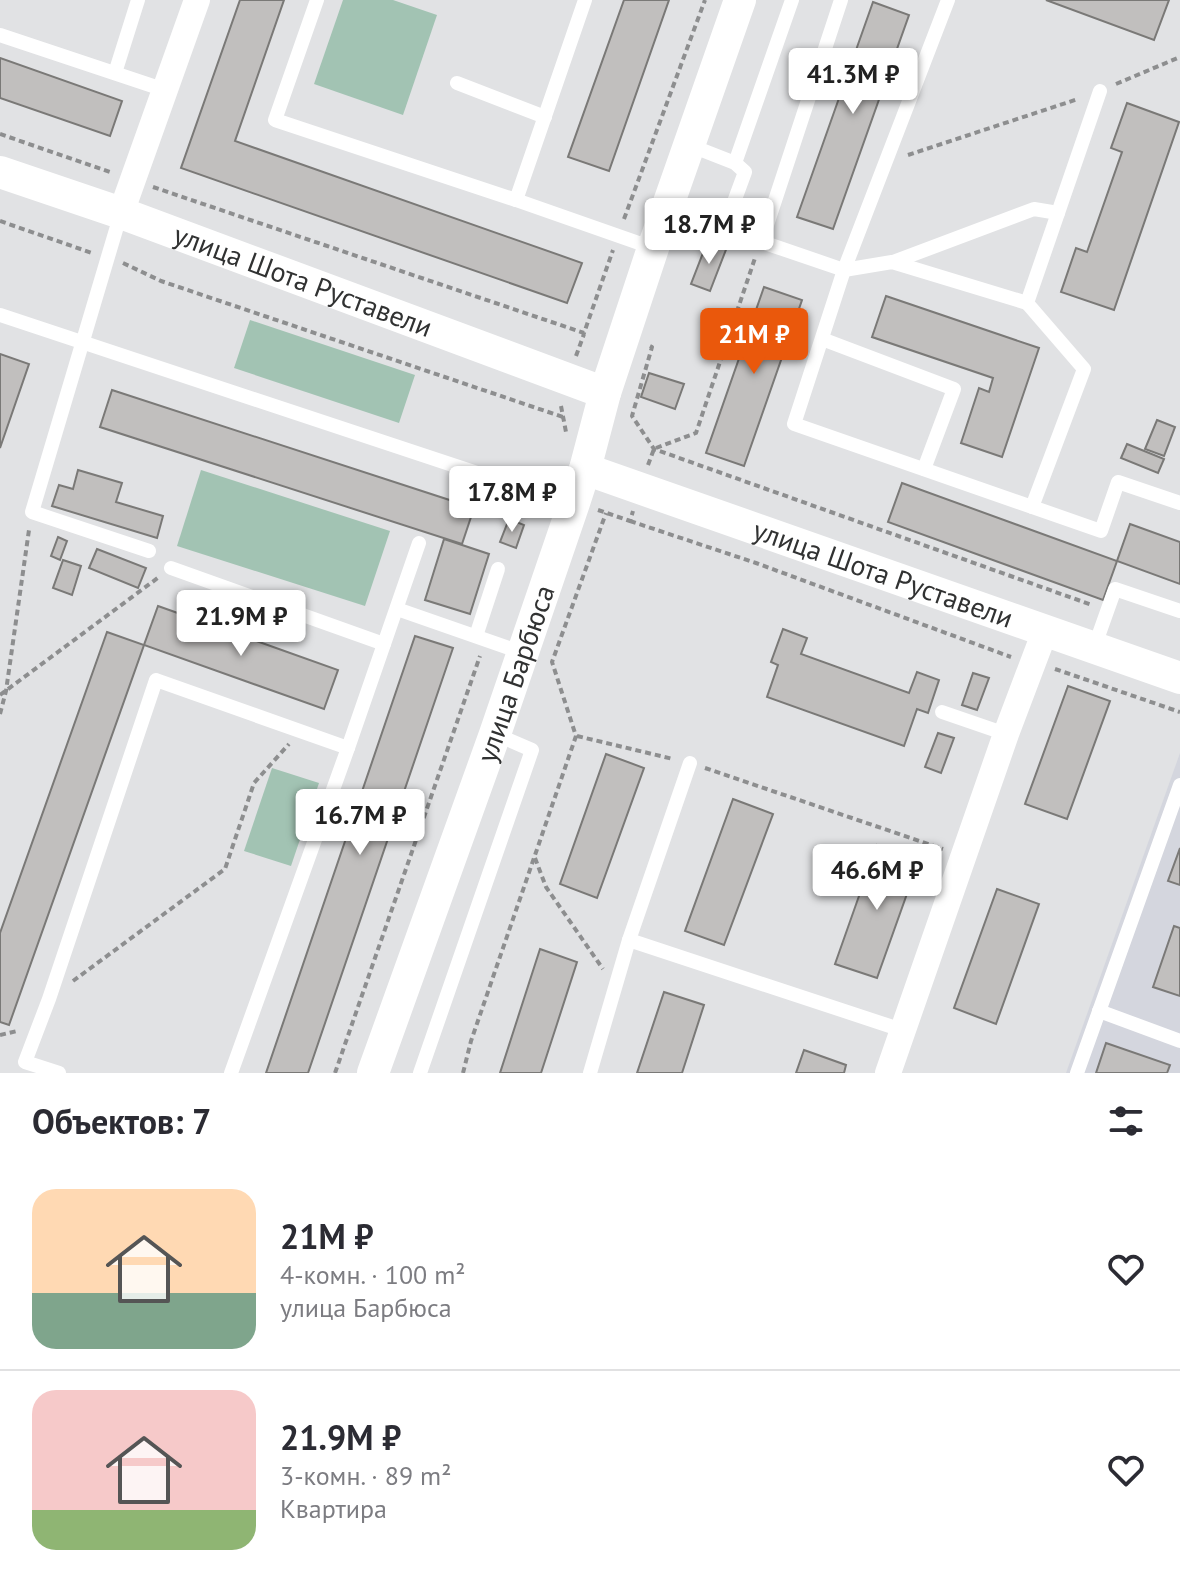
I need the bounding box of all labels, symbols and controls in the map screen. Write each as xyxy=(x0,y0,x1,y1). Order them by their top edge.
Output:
pin: 41.3M ₽ xyxy=(779,48,927,116)
text: 41.3M ₽ xyxy=(807,57,899,90)
pin: 18.7M ₽ xyxy=(635,198,783,266)
text: 18.7M ₽ xyxy=(663,207,755,240)
street label: улица Шота Руставели xyxy=(169,215,438,345)
pin: 21M ₽ xyxy=(698,308,810,376)
text: 21M ₽ xyxy=(718,317,790,350)
pin: 17.8M ₽ xyxy=(438,466,586,534)
text: 17.8M ₽ xyxy=(467,475,557,508)
street label: улица Шота Руставели xyxy=(748,511,1018,636)
street label: улица Барбюса xyxy=(467,580,563,767)
pin: 21.9M ₽ xyxy=(167,590,315,658)
text: 21.9M ₽ xyxy=(195,599,287,632)
pin: 16.7M ₽ xyxy=(286,789,434,857)
text: 16.7M ₽ xyxy=(314,798,406,831)
pin: 46.6M ₽ xyxy=(803,844,951,912)
text: 46.6M ₽ xyxy=(831,853,923,886)
text: Объектов: 7 xyxy=(32,1099,211,1143)
icon: filters xyxy=(1104,1099,1148,1143)
text: 21M ₽ xyxy=(280,1214,374,1258)
icon: home xyxy=(96,1221,192,1317)
icon: heart xyxy=(1104,1247,1148,1291)
text: 4-комн. · 100 m² xyxy=(280,1258,466,1291)
text: улица Барбюса xyxy=(280,1291,452,1324)
text: 21.9M ₽ xyxy=(280,1415,401,1459)
icon: home xyxy=(96,1422,192,1518)
icon: heart xyxy=(1104,1448,1148,1492)
text: 3-комн. · 89 m² xyxy=(280,1459,451,1492)
text: Квартира xyxy=(280,1492,387,1525)

